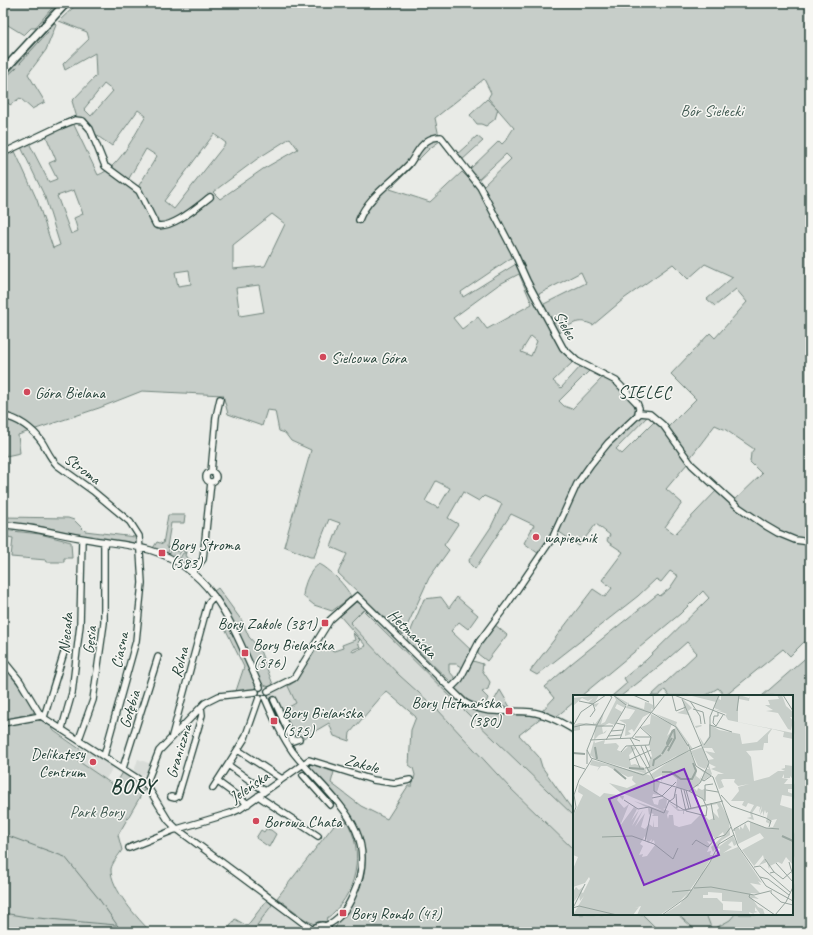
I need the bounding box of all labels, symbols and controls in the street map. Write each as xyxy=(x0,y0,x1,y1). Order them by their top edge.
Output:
park label: Bór Sielecki xyxy=(681,101,745,121)
street label: Sielec xyxy=(549,308,582,345)
place label: Sielcowa Góra xyxy=(331,348,408,368)
marker: Sielcowa Góra xyxy=(318,352,328,362)
district label: SIELEC xyxy=(618,382,673,403)
place label: Góra Bielana xyxy=(35,383,106,403)
marker: Góra Bielana xyxy=(22,387,32,397)
street label: Stroma xyxy=(60,449,106,490)
place label: wapiennik xyxy=(544,528,598,548)
marker: wapiennik xyxy=(531,532,541,542)
place label: Bory Stroma (583) xyxy=(170,535,241,573)
marker: Bory Stroma (583) xyxy=(157,548,167,558)
street label: Hetmańska xyxy=(384,605,442,663)
street label: Niecała xyxy=(54,611,78,655)
place label: Bory Zakole (381) xyxy=(218,614,318,634)
marker: Bory Zakole (381) xyxy=(320,618,330,628)
street label: Gęsia xyxy=(78,624,102,655)
street label: Ciasna xyxy=(106,629,134,670)
place label: Bory Bielańska (576) xyxy=(253,635,335,673)
street label: Rolna xyxy=(166,643,194,680)
marker: Bory Bielańska (576) xyxy=(240,648,250,658)
street label: Gołębia xyxy=(115,686,146,731)
place label: Bory Hetmańska (380) xyxy=(411,693,502,731)
inset map xyxy=(573,695,793,915)
place label: Bory Bielańska (575) xyxy=(282,703,364,741)
marker: Bory Hetmańska (380) xyxy=(504,706,514,716)
marker: Bory Bielańska (575) xyxy=(269,716,279,726)
street label: Graniczna xyxy=(161,720,197,781)
place label: Delikatesy Centrum xyxy=(31,744,87,782)
street label: Zakole xyxy=(343,750,383,779)
marker: Delikatesy Centrum xyxy=(88,757,98,767)
street label: Jeleńska xyxy=(225,766,274,808)
district label: BORY xyxy=(111,774,158,799)
park label: Park Bory xyxy=(70,802,126,822)
place label: Borowa Chata xyxy=(264,812,343,832)
marker: Borowa Chata xyxy=(251,816,261,826)
place label: Bory Rondo (47) xyxy=(351,904,442,924)
marker: Bory Rondo (47) xyxy=(338,908,348,918)

